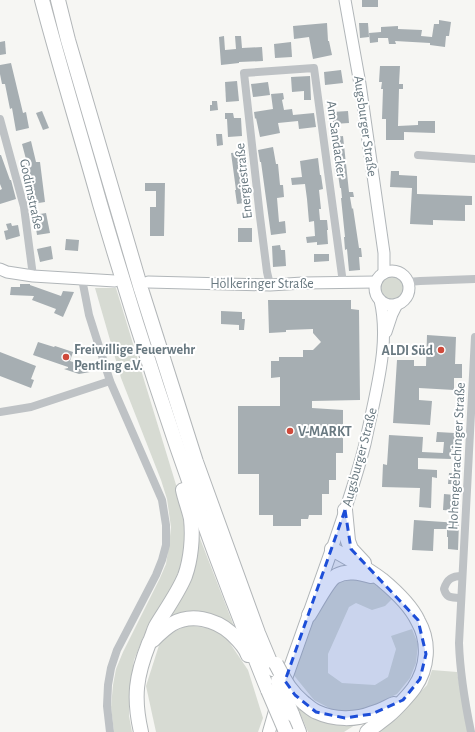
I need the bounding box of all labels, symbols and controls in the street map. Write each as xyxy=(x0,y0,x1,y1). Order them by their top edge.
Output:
street label: Augsburger Straße xyxy=(351,75,379,178)
street label: Am Sandacker xyxy=(324,100,348,179)
street label: Energiestraße xyxy=(233,142,255,220)
street label: Godimstraße xyxy=(17,158,45,231)
street label: Hölkeringer Straße xyxy=(210,277,314,291)
place label: Freiwillige Feuerwehr Pentling e.V. xyxy=(74,343,195,373)
place label: ALDI Süd xyxy=(382,344,434,358)
marker: ALDI Süd xyxy=(436,345,446,355)
marker: Freiwillige Feuerwehr Pentling e.V. xyxy=(61,352,71,362)
street label: Hohengebrachinger Straße xyxy=(446,382,468,530)
street label: Augsburger Straße xyxy=(340,406,380,508)
place label: V-MARKT xyxy=(298,425,352,439)
marker: V-MARKT xyxy=(285,426,295,436)

